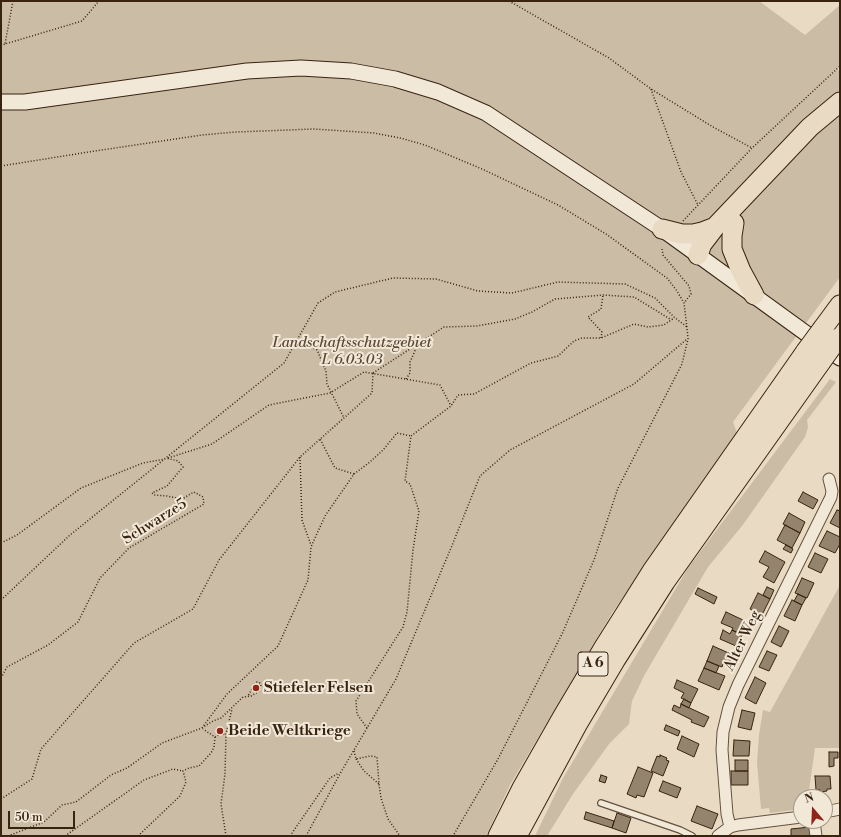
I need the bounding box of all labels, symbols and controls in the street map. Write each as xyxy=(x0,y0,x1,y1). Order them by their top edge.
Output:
park label: Landschaftsschutzgebiet L 6.03.03 xyxy=(273,334,431,369)
street label: Schwarze5 xyxy=(120,495,190,549)
street label: Alter Weg xyxy=(721,608,765,674)
road number: A 6 xyxy=(578,652,608,676)
place label: Stiefeler Felsen xyxy=(264,679,373,697)
marker: Stiefeler Felsen xyxy=(251,683,261,693)
place label: Beide Weltkriege xyxy=(228,722,351,740)
marker: Beide Weltkriege xyxy=(215,726,225,736)
north arrow xyxy=(793,789,833,829)
text: N xyxy=(803,791,816,807)
scale bar xyxy=(10,803,77,829)
text: 50 m xyxy=(15,810,43,825)

